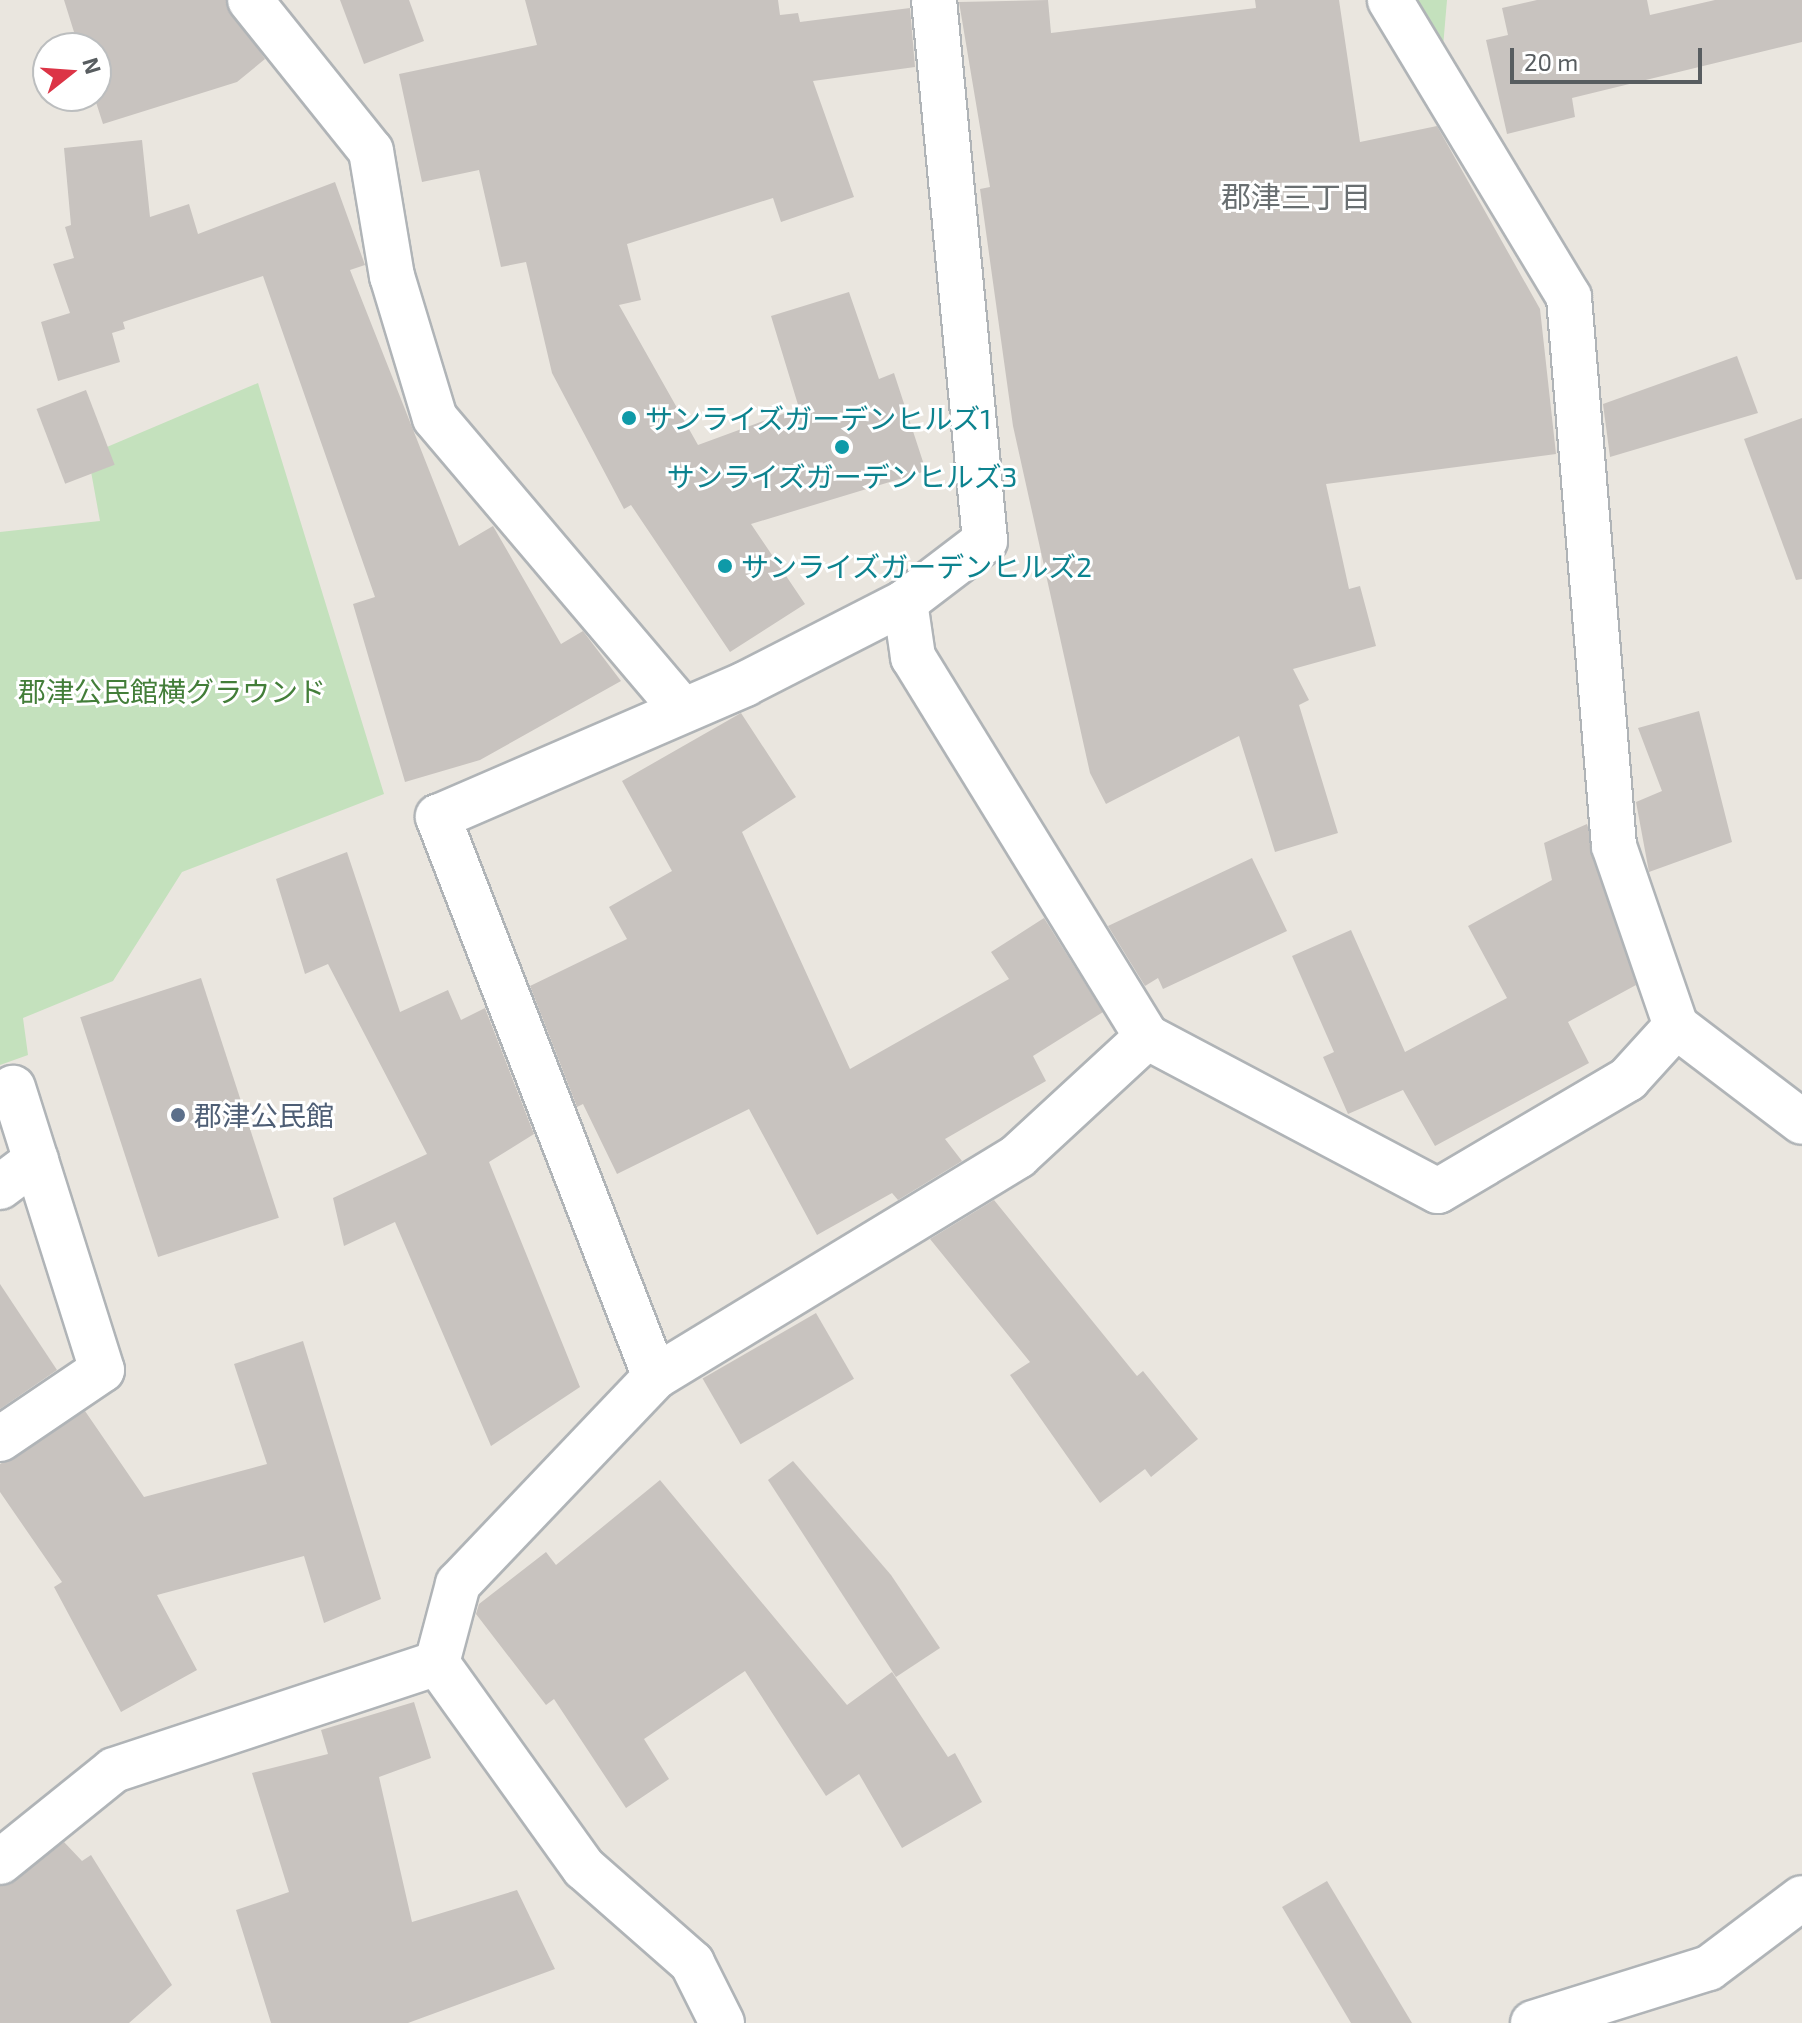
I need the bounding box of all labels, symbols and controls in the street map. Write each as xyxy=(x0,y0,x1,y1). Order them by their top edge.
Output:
north arrow xyxy=(32,32,112,112)
scale bar xyxy=(1514,32,1706,82)
text: 20 m xyxy=(1524,47,1578,76)
text: N xyxy=(78,54,108,77)
district label: 郡津三丁目 xyxy=(1221,178,1371,214)
place label: サンライズガーデンヒルズ1 xyxy=(645,401,992,435)
marker: サンライズガーデンヒルズ1 xyxy=(620,409,638,427)
marker: サンライズガーデンヒルズ3 xyxy=(833,438,851,456)
place label: サンライズガーデンヒルズ3 xyxy=(666,459,1018,493)
place label: サンライズガーデンヒルズ2 xyxy=(741,549,1093,583)
marker: サンライズガーデンヒルズ2 xyxy=(716,557,734,575)
park label: 郡津公民館横グラウンド xyxy=(18,674,326,708)
place label: 郡津公民館 xyxy=(194,1098,334,1132)
marker: 郡津公民館 xyxy=(169,1106,187,1124)

